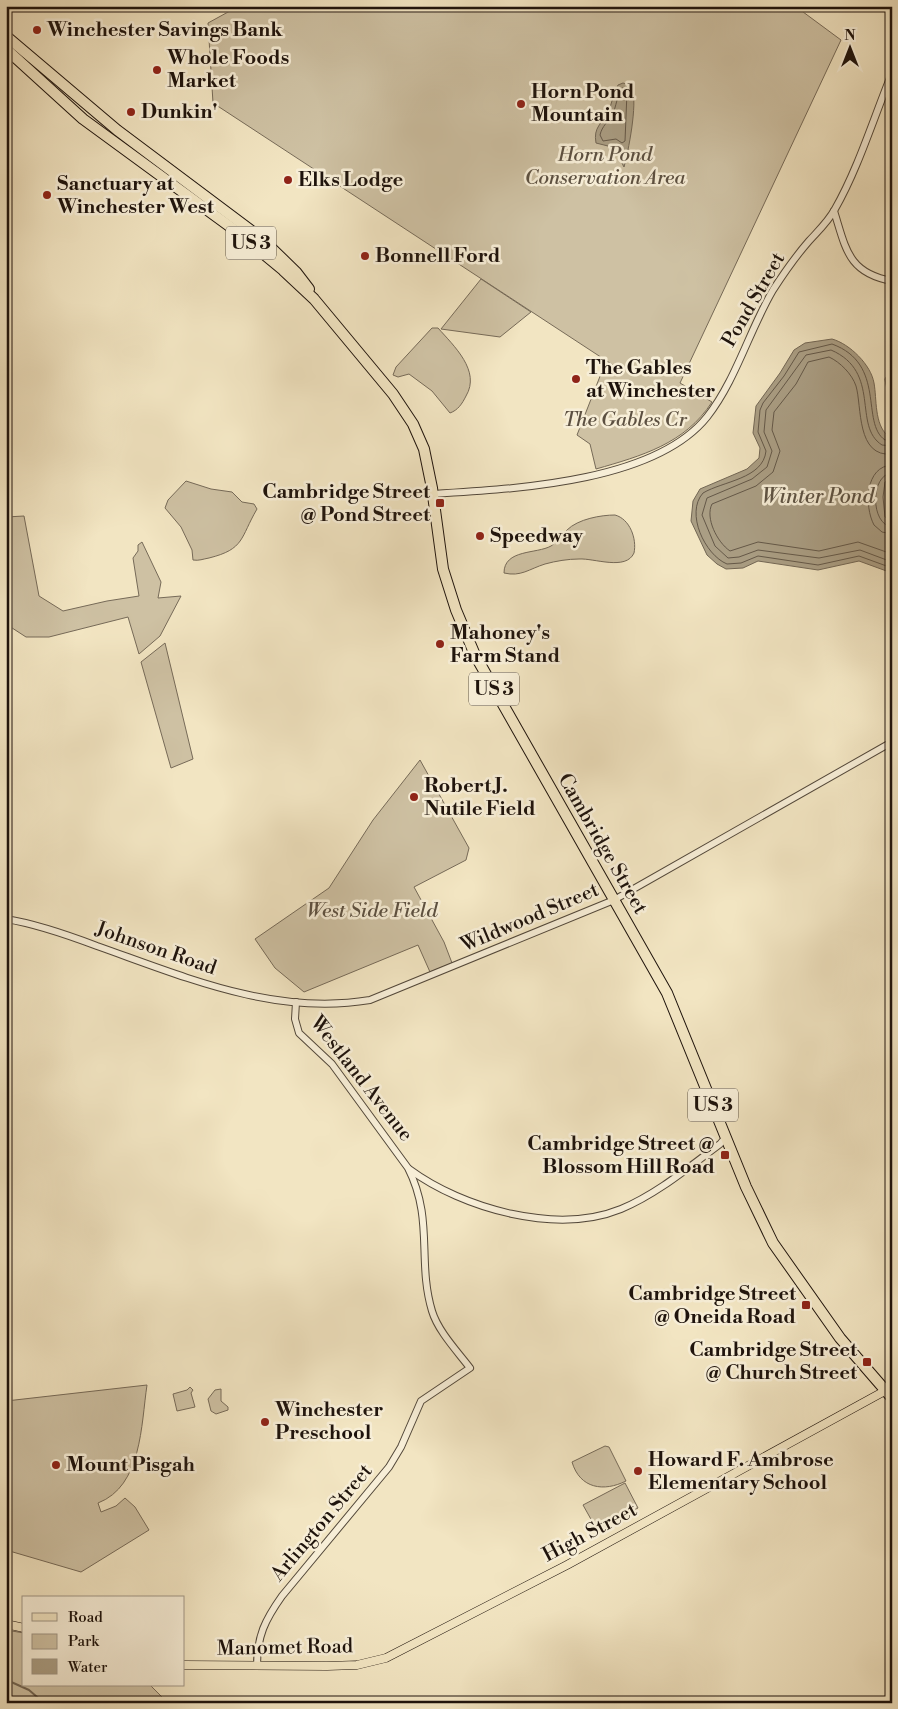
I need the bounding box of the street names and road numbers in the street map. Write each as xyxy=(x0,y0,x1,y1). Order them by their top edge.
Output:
road number: US 3 xyxy=(226,227,276,260)
street label: Pond Street xyxy=(717,248,791,352)
road number: US 3 xyxy=(469,672,519,706)
street label: Cambridge Street xyxy=(552,769,652,919)
street label: Wildwood Street xyxy=(456,878,603,959)
street label: Johnson Road xyxy=(91,916,220,982)
street label: Westland Avenue xyxy=(304,1010,418,1147)
road number: US 3 xyxy=(688,1088,738,1122)
street label: Arlington Street xyxy=(265,1459,378,1587)
street label: High Street xyxy=(539,1498,641,1568)
street label: Manomet Road xyxy=(217,1634,354,1662)

